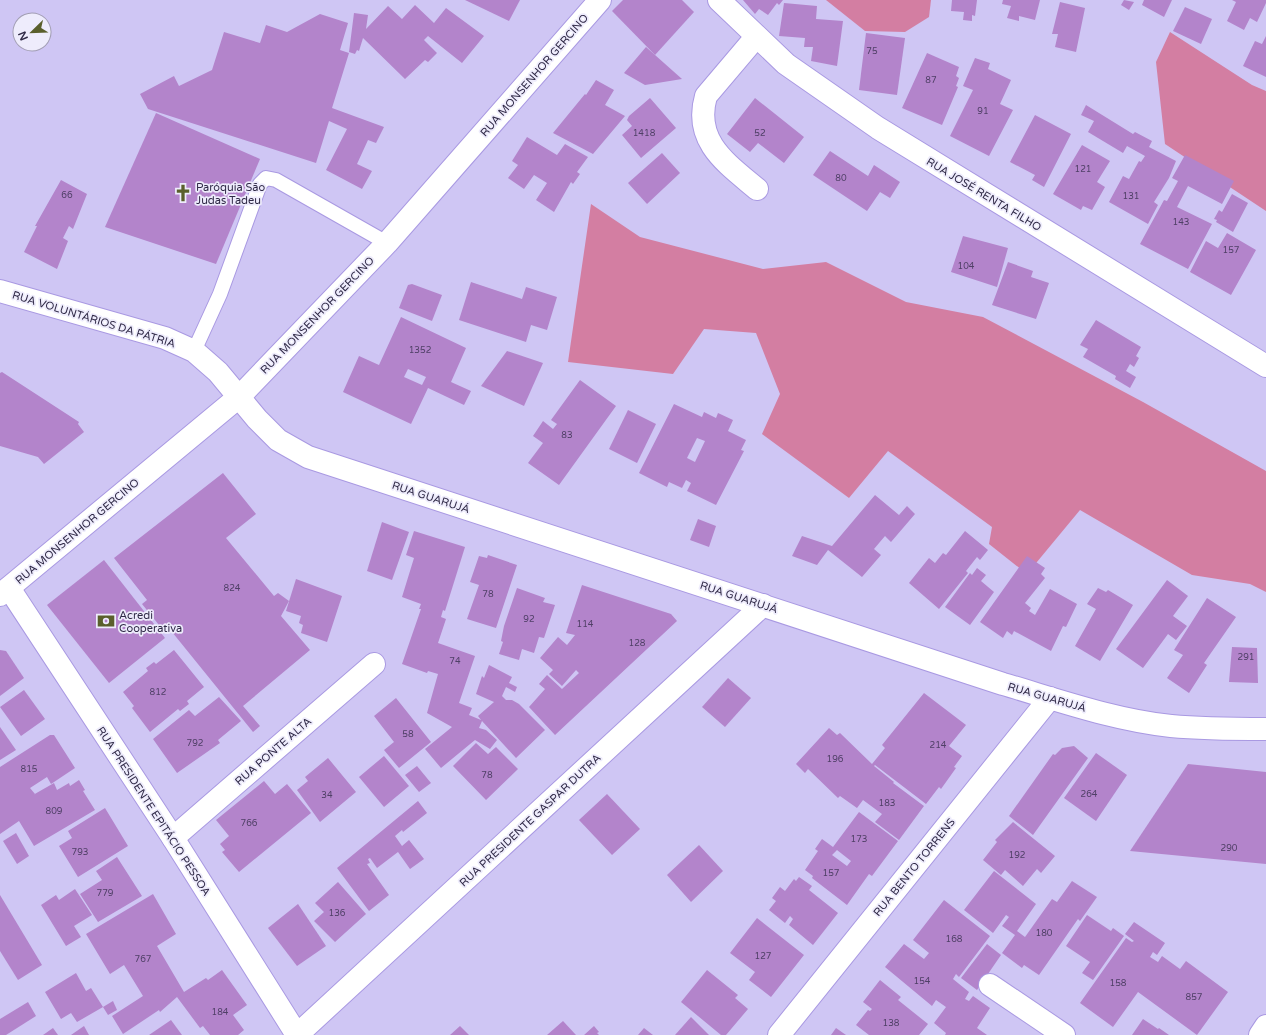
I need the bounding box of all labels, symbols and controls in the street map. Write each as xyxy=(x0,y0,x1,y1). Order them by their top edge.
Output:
north arrow xyxy=(12,12,52,52)
street label: RUA MONSENHOR GERCINO xyxy=(478,12,591,139)
text: N xyxy=(16,29,31,42)
house number: 75 xyxy=(866,46,878,57)
house number: 87 xyxy=(925,75,937,86)
house number: 91 xyxy=(977,106,989,117)
house number: 1418 xyxy=(633,128,656,139)
house number: 52 xyxy=(754,128,766,139)
street label: RUA JOSÉ RENTA FILHO xyxy=(924,154,1044,234)
house number: 121 xyxy=(1075,164,1091,175)
house number: 80 xyxy=(835,173,847,184)
place label: Paróquia São Judas Tadeu xyxy=(196,181,265,207)
church icon: Paróquia São Judas Tadeu xyxy=(173,183,193,203)
house number: 66 xyxy=(61,190,73,201)
house number: 131 xyxy=(1123,191,1139,202)
house number: 143 xyxy=(1173,217,1189,228)
house number: 157 xyxy=(1223,245,1240,256)
street label: RUA MONSENHOR GERCINO xyxy=(258,254,377,377)
house number: 104 xyxy=(958,261,975,272)
street label: RUA VOLUNTÁRIOS DA PÁTRIA xyxy=(11,287,177,351)
house number: 1352 xyxy=(409,345,431,356)
house number: 83 xyxy=(561,430,573,441)
street label: RUA MONSENHOR GERCINO xyxy=(13,476,142,587)
street label: RUA GUARUJÁ xyxy=(390,478,472,516)
street label: RUA GUARUJÁ xyxy=(698,578,780,616)
house number: 824 xyxy=(224,583,241,594)
house number: 78 xyxy=(482,589,494,600)
place label: Acredi Cooperativa xyxy=(119,609,182,635)
bank icon: Acredi Cooperativa xyxy=(96,611,116,631)
house number: 92 xyxy=(523,614,535,625)
house number: 114 xyxy=(577,619,594,630)
house number: 128 xyxy=(629,638,646,649)
house number: 291 xyxy=(1238,652,1254,663)
house number: 74 xyxy=(449,656,461,667)
street label: RUA GUARUJÁ xyxy=(1006,679,1088,715)
house number: 812 xyxy=(150,687,166,698)
street label: RUA PONTE ALTA xyxy=(233,715,314,788)
street label: RUA PRESIDENTE EPITÁCIO PESSOA xyxy=(94,724,214,898)
house number: 58 xyxy=(402,729,414,740)
house number: 792 xyxy=(187,738,203,749)
house number: 214 xyxy=(930,740,947,751)
street label: RUA PRESIDENTE GASPAR DUTRA xyxy=(457,751,604,889)
house number: 196 xyxy=(827,754,844,765)
house number: 815 xyxy=(21,764,38,775)
house number: 78 xyxy=(481,770,493,781)
house number: 264 xyxy=(1081,789,1098,800)
house number: 34 xyxy=(321,790,333,801)
house number: 183 xyxy=(879,798,895,809)
house number: 809 xyxy=(46,806,63,817)
street label: RUA BENTO TORRENS xyxy=(871,815,958,919)
house number: 766 xyxy=(241,818,258,829)
house number: 173 xyxy=(851,834,867,845)
house number: 290 xyxy=(1221,843,1238,854)
house number: 793 xyxy=(72,847,88,858)
house number: 192 xyxy=(1009,850,1025,861)
house number: 157 xyxy=(823,868,840,879)
house number: 779 xyxy=(97,888,114,899)
house number: 136 xyxy=(329,908,346,919)
house number: 180 xyxy=(1036,928,1053,939)
house number: 168 xyxy=(946,934,963,945)
house number: 127 xyxy=(755,951,772,962)
house number: 767 xyxy=(135,954,152,965)
house number: 154 xyxy=(914,976,931,987)
house number: 158 xyxy=(1110,978,1127,989)
house number: 857 xyxy=(1186,992,1203,1003)
house number: 184 xyxy=(212,1007,229,1018)
house number: 138 xyxy=(883,1018,900,1029)

